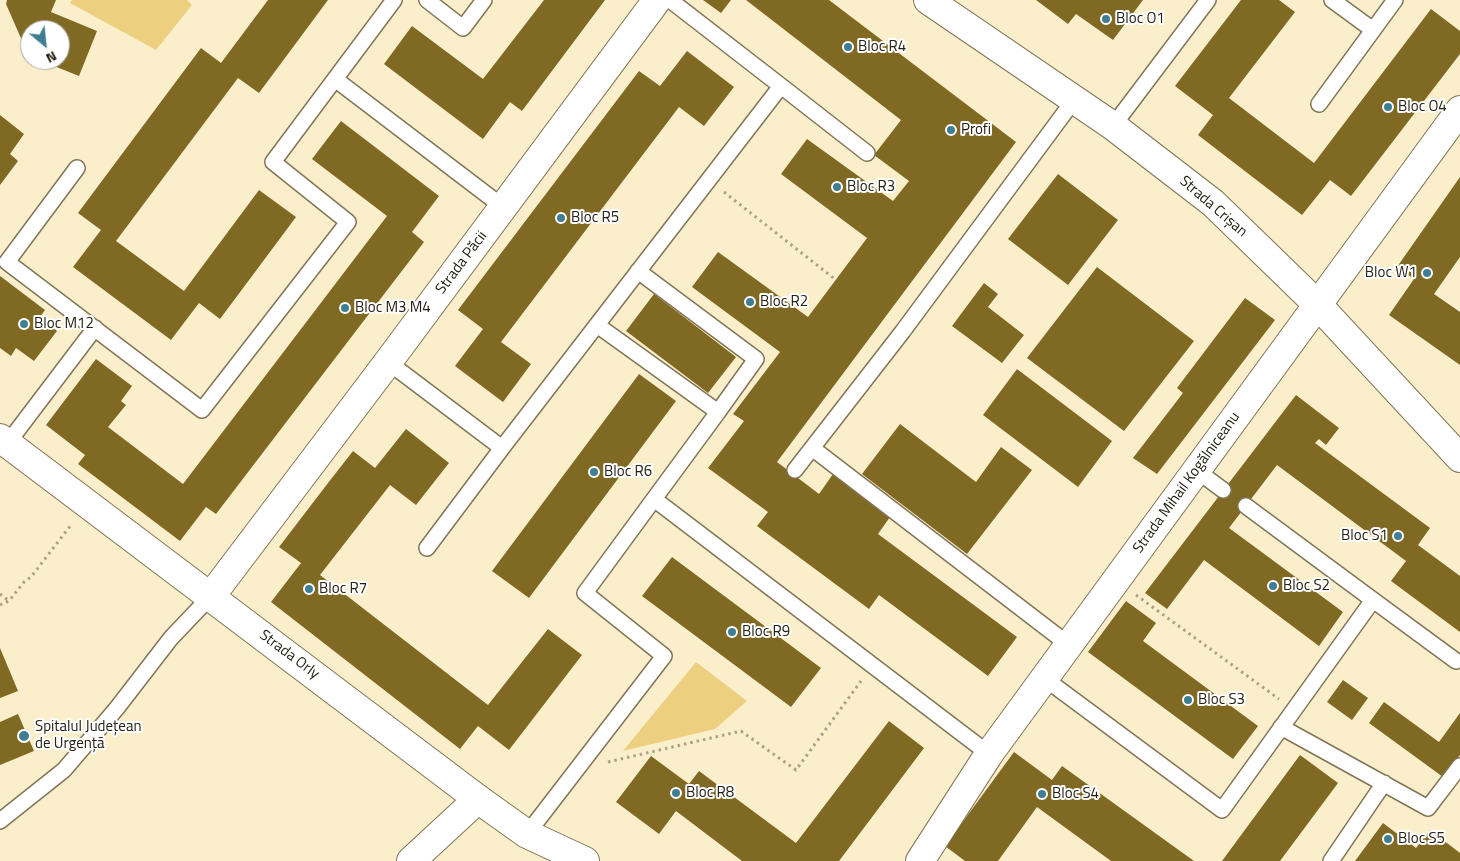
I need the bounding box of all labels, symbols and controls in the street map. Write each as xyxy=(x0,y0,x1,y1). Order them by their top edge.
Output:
place label: Bloc O1 xyxy=(1116,10,1165,28)
marker: Bloc O1 xyxy=(1100,13,1112,25)
north arrow xyxy=(20,20,70,70)
place label: Bloc R4 xyxy=(858,38,906,56)
marker: Bloc R4 xyxy=(842,41,854,53)
text: N xyxy=(43,46,61,69)
place label: Bloc O4 xyxy=(1398,98,1447,116)
marker: Bloc O4 xyxy=(1382,101,1394,113)
place label: Profi xyxy=(961,121,991,139)
marker: Profi xyxy=(945,124,957,136)
street label: Strada Crișan xyxy=(1175,173,1251,241)
place label: Bloc R3 xyxy=(847,178,895,196)
marker: Bloc R3 xyxy=(831,181,843,193)
place label: Bloc R5 xyxy=(571,209,619,227)
marker: Bloc R5 xyxy=(555,212,567,224)
street label: Strada Păcii xyxy=(432,228,492,298)
place label: Bloc W1 xyxy=(1365,264,1417,282)
marker: Bloc W1 xyxy=(1421,267,1433,279)
place label: Bloc R2 xyxy=(760,293,808,311)
marker: Bloc R2 xyxy=(744,296,756,308)
place label: Bloc M3 M4 xyxy=(355,299,431,317)
marker: Bloc M3 M4 xyxy=(339,302,351,314)
place label: Bloc M12 xyxy=(34,315,94,333)
marker: Bloc M12 xyxy=(18,318,30,330)
street label: Strada Mihail Kogălniceanu xyxy=(1130,409,1244,557)
place label: Bloc R6 xyxy=(604,463,652,481)
marker: Bloc R6 xyxy=(588,466,600,478)
place label: Bloc S1 xyxy=(1341,527,1388,545)
marker: Bloc S1 xyxy=(1392,530,1404,542)
place label: Bloc S2 xyxy=(1283,577,1330,595)
place label: Bloc R7 xyxy=(319,580,367,598)
marker: Bloc S2 xyxy=(1267,580,1279,592)
marker: Bloc R7 xyxy=(303,583,315,595)
place label: Bloc R9 xyxy=(742,623,790,641)
marker: Bloc R9 xyxy=(726,626,738,638)
street label: Strada Orly xyxy=(255,627,323,683)
place label: Bloc S3 xyxy=(1198,691,1245,709)
marker: Bloc S3 xyxy=(1182,694,1194,706)
place label: Spitalul Județean de Urgență xyxy=(35,718,141,753)
marker: Spitalul Județean de Urgență xyxy=(17,729,31,743)
place label: Bloc R8 xyxy=(686,784,734,802)
place label: Bloc S4 xyxy=(1052,785,1099,803)
marker: Bloc R8 xyxy=(670,787,682,799)
marker: Bloc S4 xyxy=(1036,788,1048,800)
place label: Bloc S5 xyxy=(1398,830,1445,848)
marker: Bloc S5 xyxy=(1382,833,1394,845)

